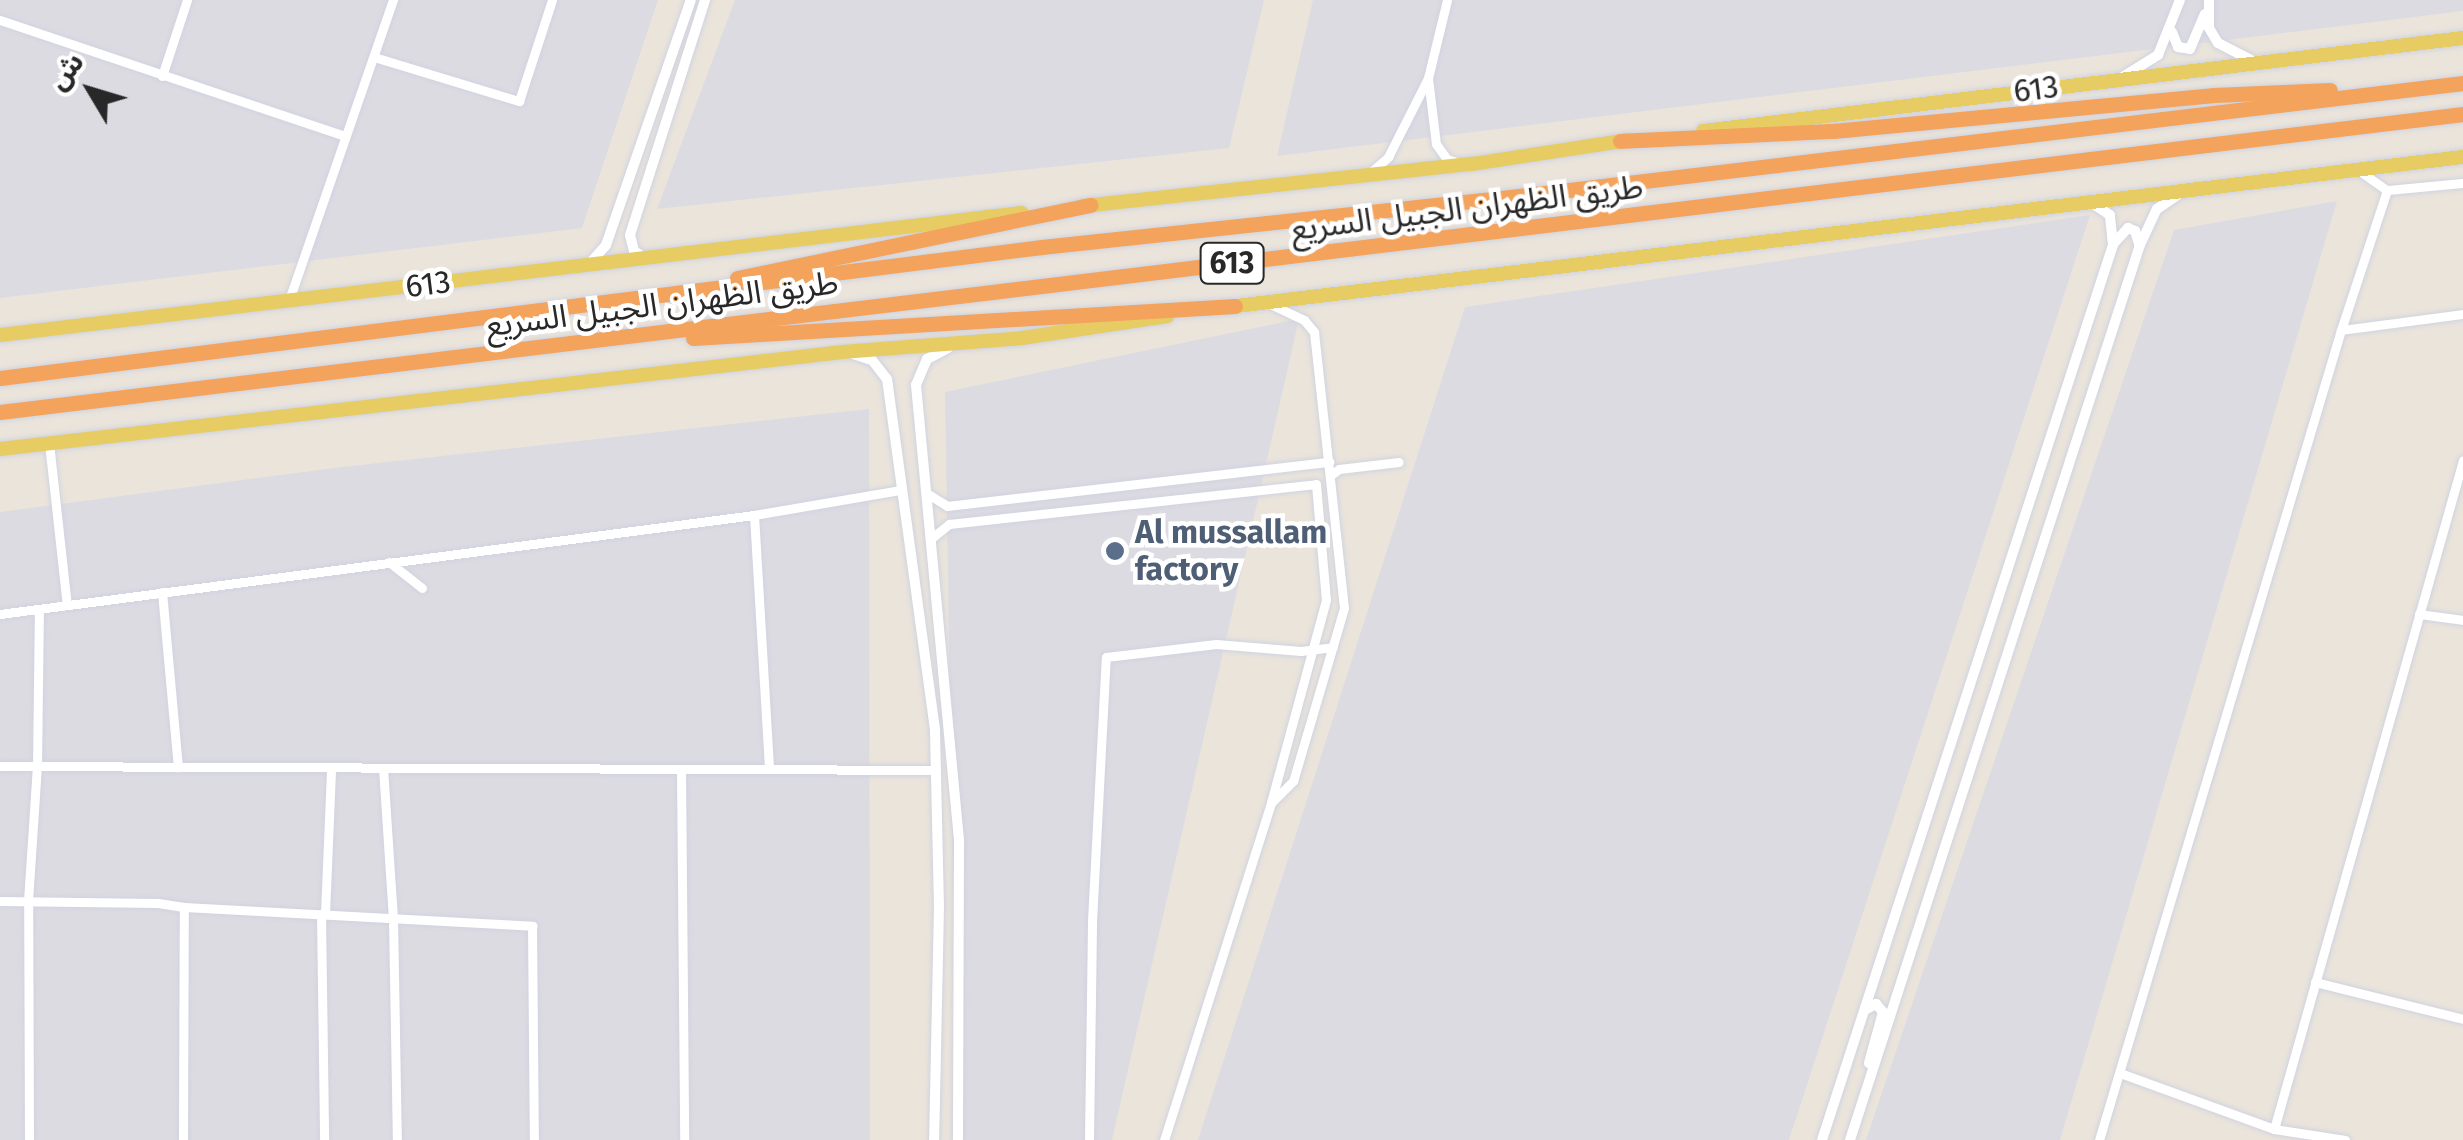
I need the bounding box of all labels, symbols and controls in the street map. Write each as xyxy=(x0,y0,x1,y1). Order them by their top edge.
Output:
north arrow xyxy=(40,40,140,140)
text: ش xyxy=(41,46,91,97)
street label: 613 xyxy=(2011,67,2061,111)
street label: طريق الظهران الجبيل السريع xyxy=(1289,167,1645,249)
road number: 613 xyxy=(1200,238,1264,288)
street label: 613 xyxy=(403,262,453,306)
street label: طريق الظهران الجبيل السريع xyxy=(484,263,840,345)
place label: Al mussallam factory xyxy=(1135,514,1327,589)
marker: Al mussallam factory xyxy=(1104,540,1126,562)

